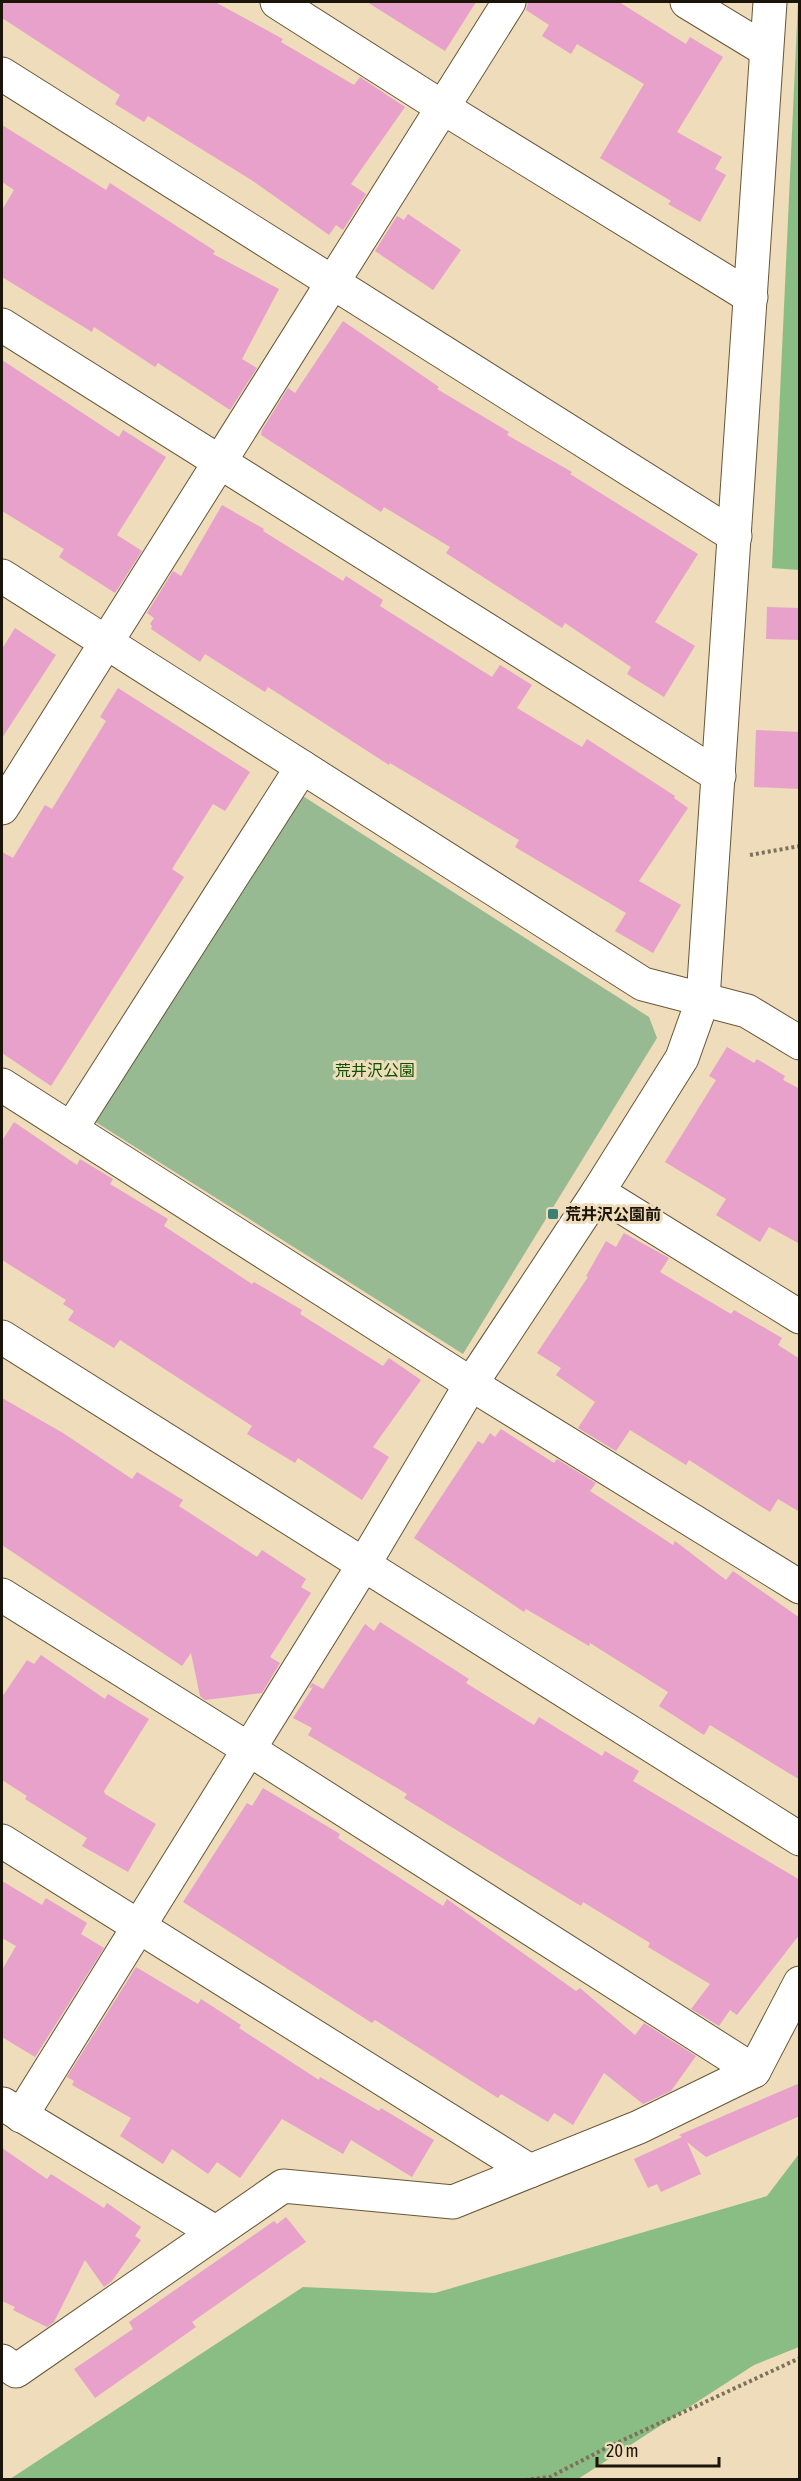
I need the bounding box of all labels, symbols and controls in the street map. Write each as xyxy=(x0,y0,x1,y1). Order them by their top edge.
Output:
park label: 荒井沢公園 xyxy=(335,1061,415,1079)
place label: 荒井沢公園前 xyxy=(565,1205,661,1223)
marker: 荒井沢公園前 xyxy=(546,1207,560,1221)
scale bar xyxy=(597,2430,718,2468)
text: 20 m xyxy=(606,2440,638,2461)

